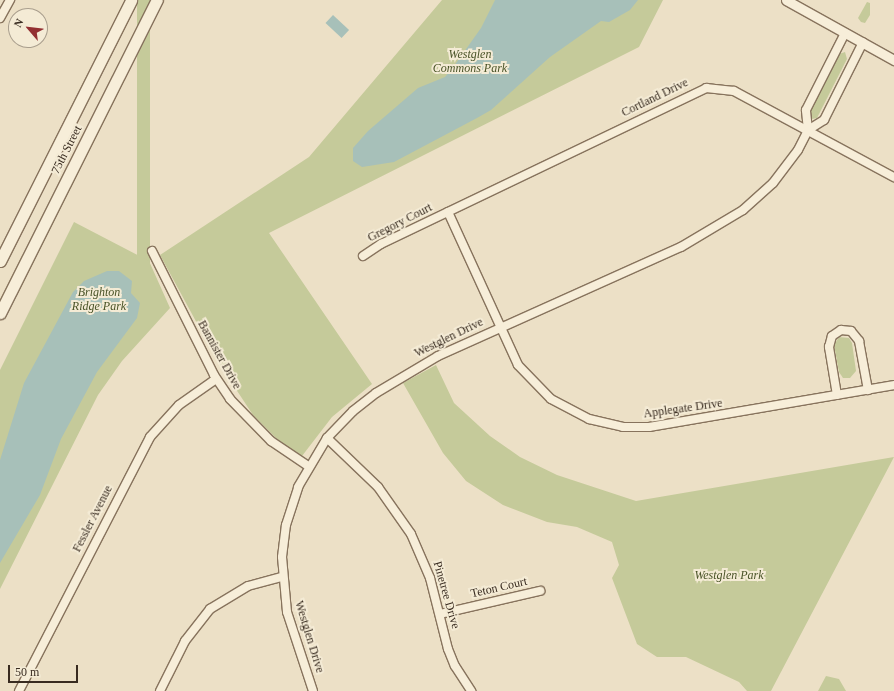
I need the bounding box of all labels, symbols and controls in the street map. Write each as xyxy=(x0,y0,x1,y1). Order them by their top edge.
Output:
north arrow xyxy=(8,8,48,48)
text: N xyxy=(11,17,25,29)
park label: Westglen Commons Park xyxy=(433,48,507,76)
street label: Cortland Drive xyxy=(619,76,691,120)
street label: 75th Street xyxy=(49,123,85,177)
street label: Gregory Court xyxy=(365,201,435,245)
park label: Brighton Ridge Park xyxy=(72,286,126,314)
street label: Westglen Drive xyxy=(412,315,486,361)
street label: Bannister Drive xyxy=(194,318,244,392)
street label: Applegate Drive xyxy=(643,396,723,422)
street label: Fessler Avenue xyxy=(70,483,116,555)
street label: Pinetree Drive xyxy=(429,560,463,630)
park label: Westglen Park xyxy=(694,569,764,583)
street label: Teton Court xyxy=(469,575,529,601)
street label: Westglen Drive xyxy=(291,599,327,675)
scale bar xyxy=(10,657,80,683)
text: 50 m xyxy=(15,665,39,679)

